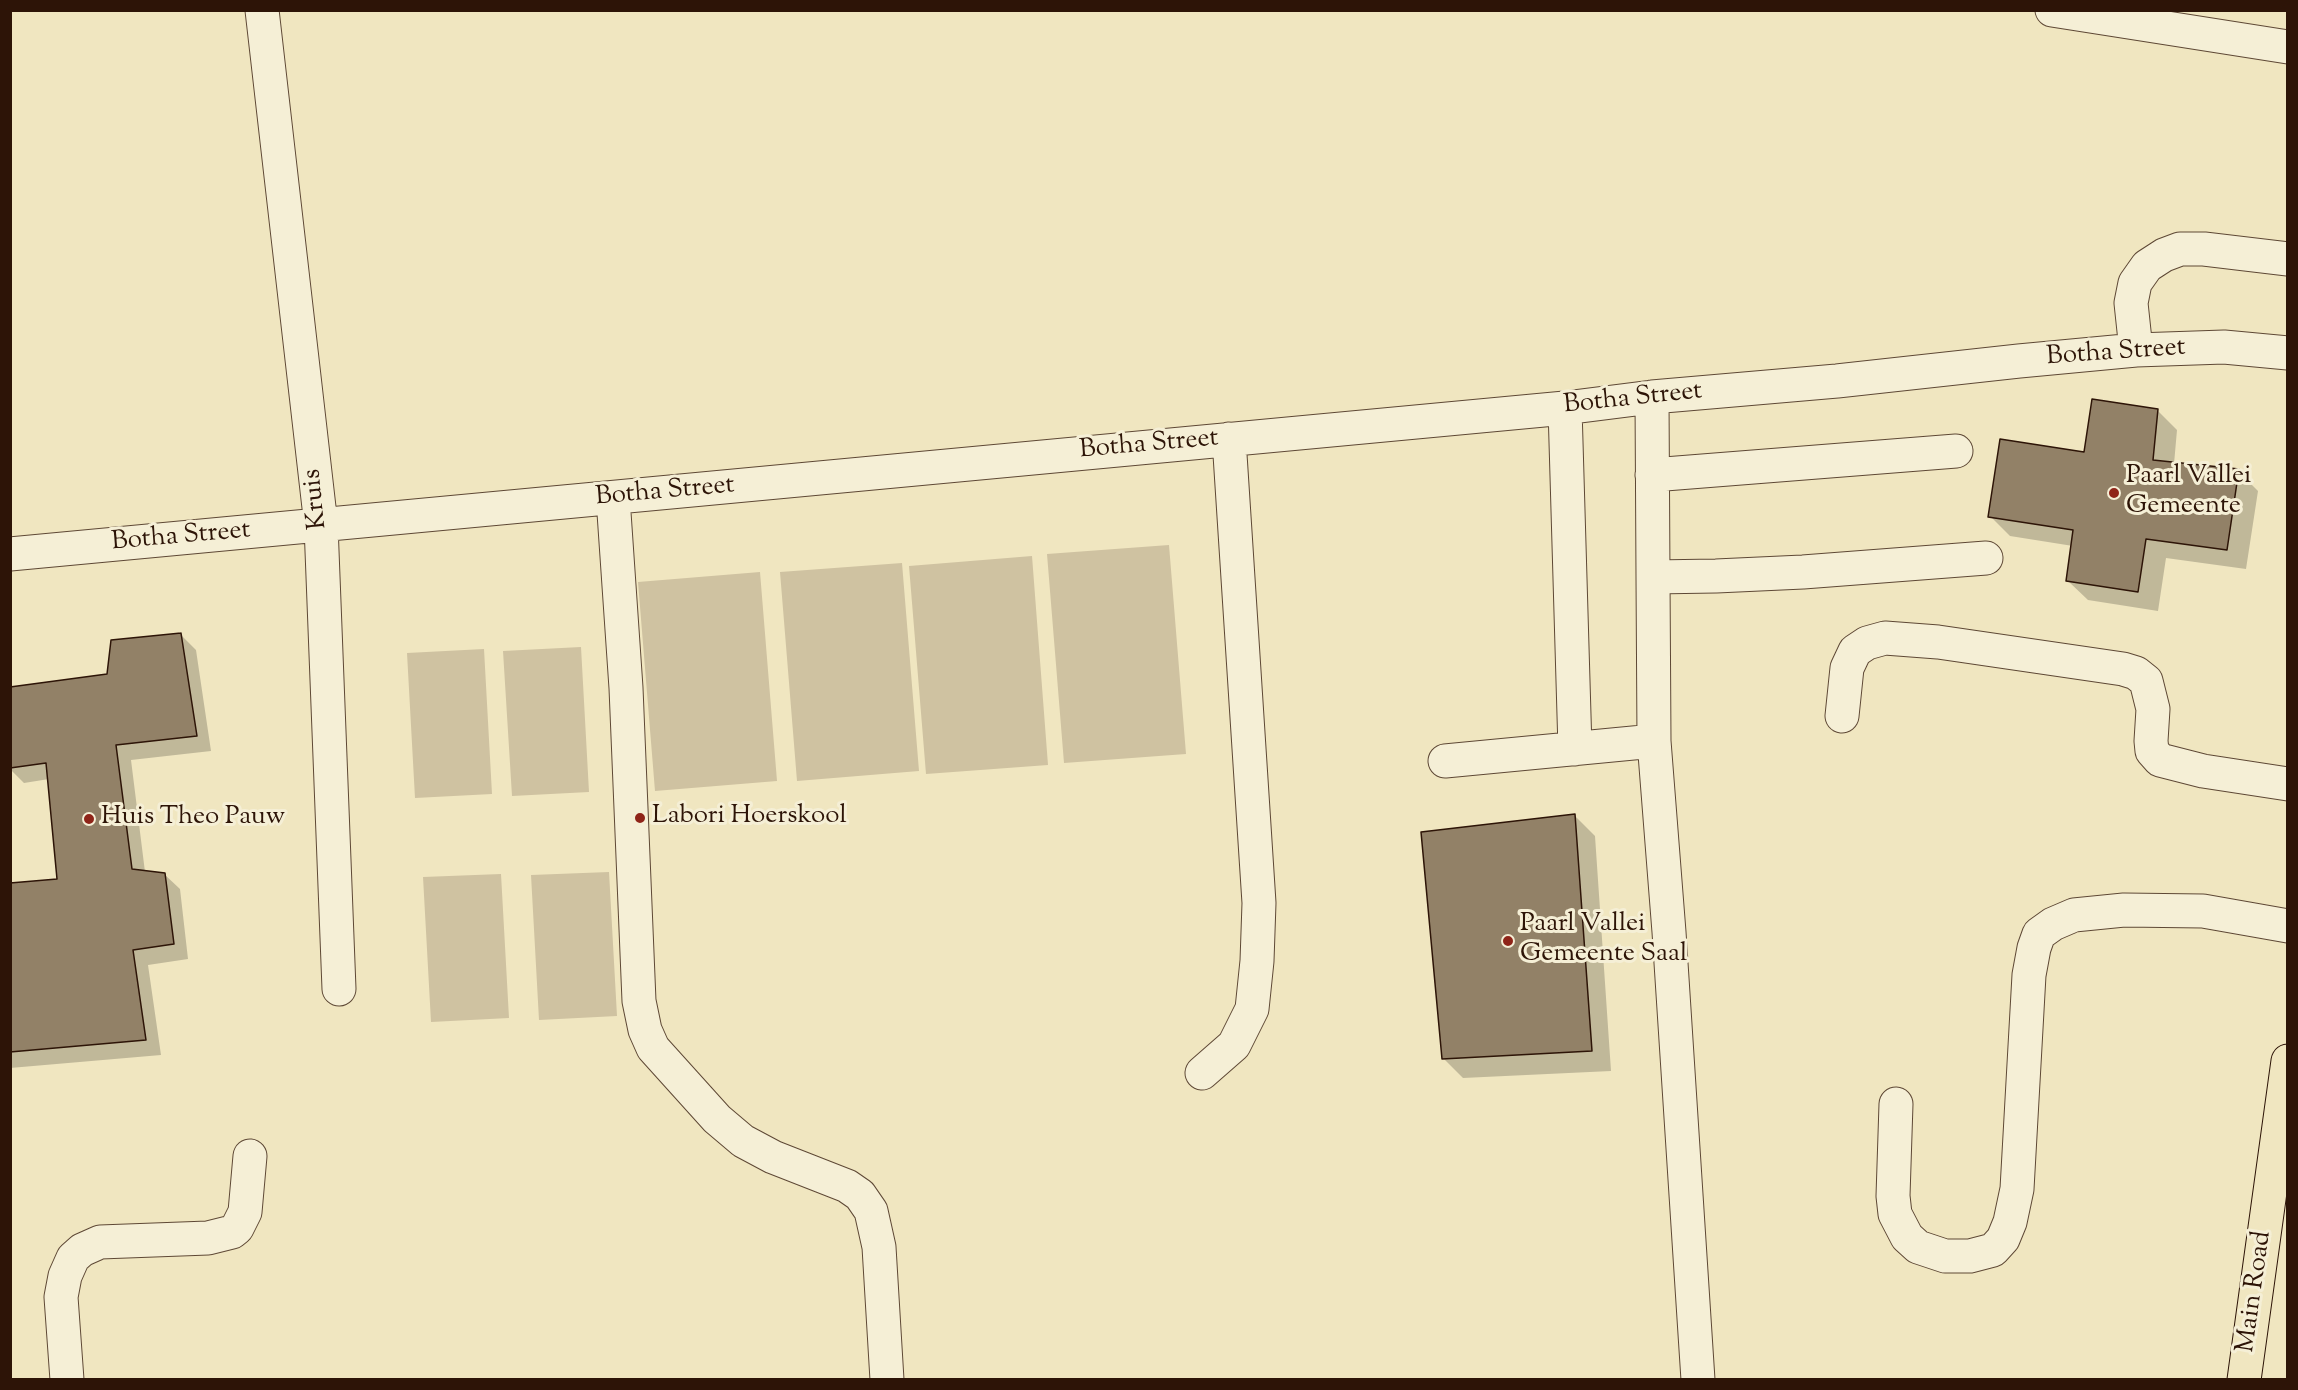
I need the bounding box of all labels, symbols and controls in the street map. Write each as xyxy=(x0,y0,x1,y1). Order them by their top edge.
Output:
street label: Botha Street xyxy=(2045,334,2187,374)
street label: Botha Street xyxy=(1562,377,1704,423)
street label: Botha Street xyxy=(1078,424,1220,468)
place label: Paarl Vallei Gemeente xyxy=(2126,462,2252,524)
street label: Kruis xyxy=(298,467,336,531)
street label: Botha Street xyxy=(594,471,736,515)
marker: Paarl Vallei Gemeente xyxy=(2107,486,2121,500)
street label: Botha Street xyxy=(110,516,252,560)
place label: Labori Hoerskool xyxy=(652,802,847,834)
place label: Huis Theo Pauw xyxy=(101,803,285,835)
marker: Labori Hoerskool xyxy=(633,811,647,825)
marker: Huis Theo Pauw xyxy=(82,812,96,826)
place label: Paarl Vallei Gemeente Saal xyxy=(1520,910,1687,972)
marker: Paarl Vallei Gemeente Saal xyxy=(1501,934,1515,948)
street label: Main Road xyxy=(2232,1229,2280,1355)

